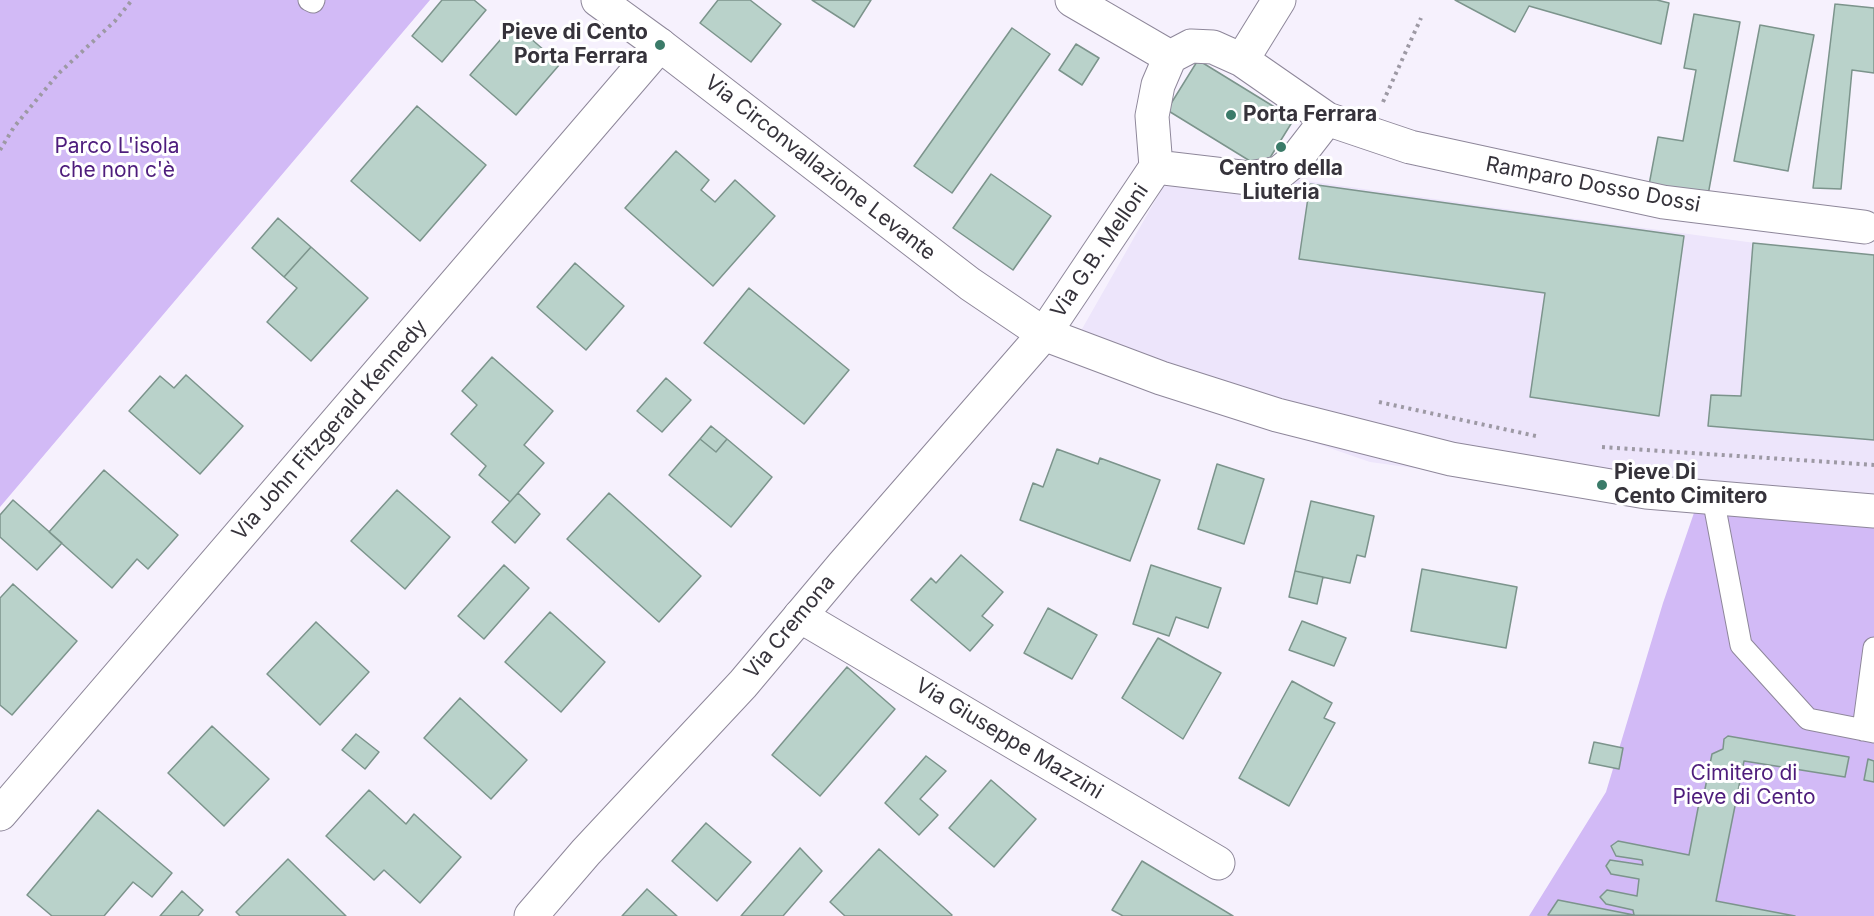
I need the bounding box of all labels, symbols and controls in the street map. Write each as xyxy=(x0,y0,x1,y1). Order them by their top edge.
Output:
place label: Pieve di Cento Porta Ferrara xyxy=(501,20,648,70)
marker: Pieve di Cento Porta Ferrara xyxy=(653,38,667,52)
street label: Via Circonvallazione Levante xyxy=(700,70,940,266)
place label: Porta Ferrara xyxy=(1243,102,1377,128)
marker: Porta Ferrara xyxy=(1224,108,1238,122)
park label: Parco L'isola che non c'è xyxy=(54,134,180,184)
marker: Centro della Liuteria xyxy=(1274,140,1288,154)
street label: Ramparo Dosso Dossi xyxy=(1484,152,1702,218)
place label: Centro della Liuteria xyxy=(1219,156,1343,206)
street label: Via G.B. Melloni xyxy=(1046,179,1154,323)
street label: Via John Fitzgerald Kennedy xyxy=(227,314,433,546)
place label: Pieve Di Cento Cimitero xyxy=(1614,460,1767,510)
marker: Pieve Di Cento Cimitero xyxy=(1595,478,1609,492)
street label: Via Cremona xyxy=(739,570,841,684)
street label: Via Giuseppe Mazzini xyxy=(911,673,1107,805)
park label: Cimitero di Pieve di Cento xyxy=(1673,761,1815,811)

